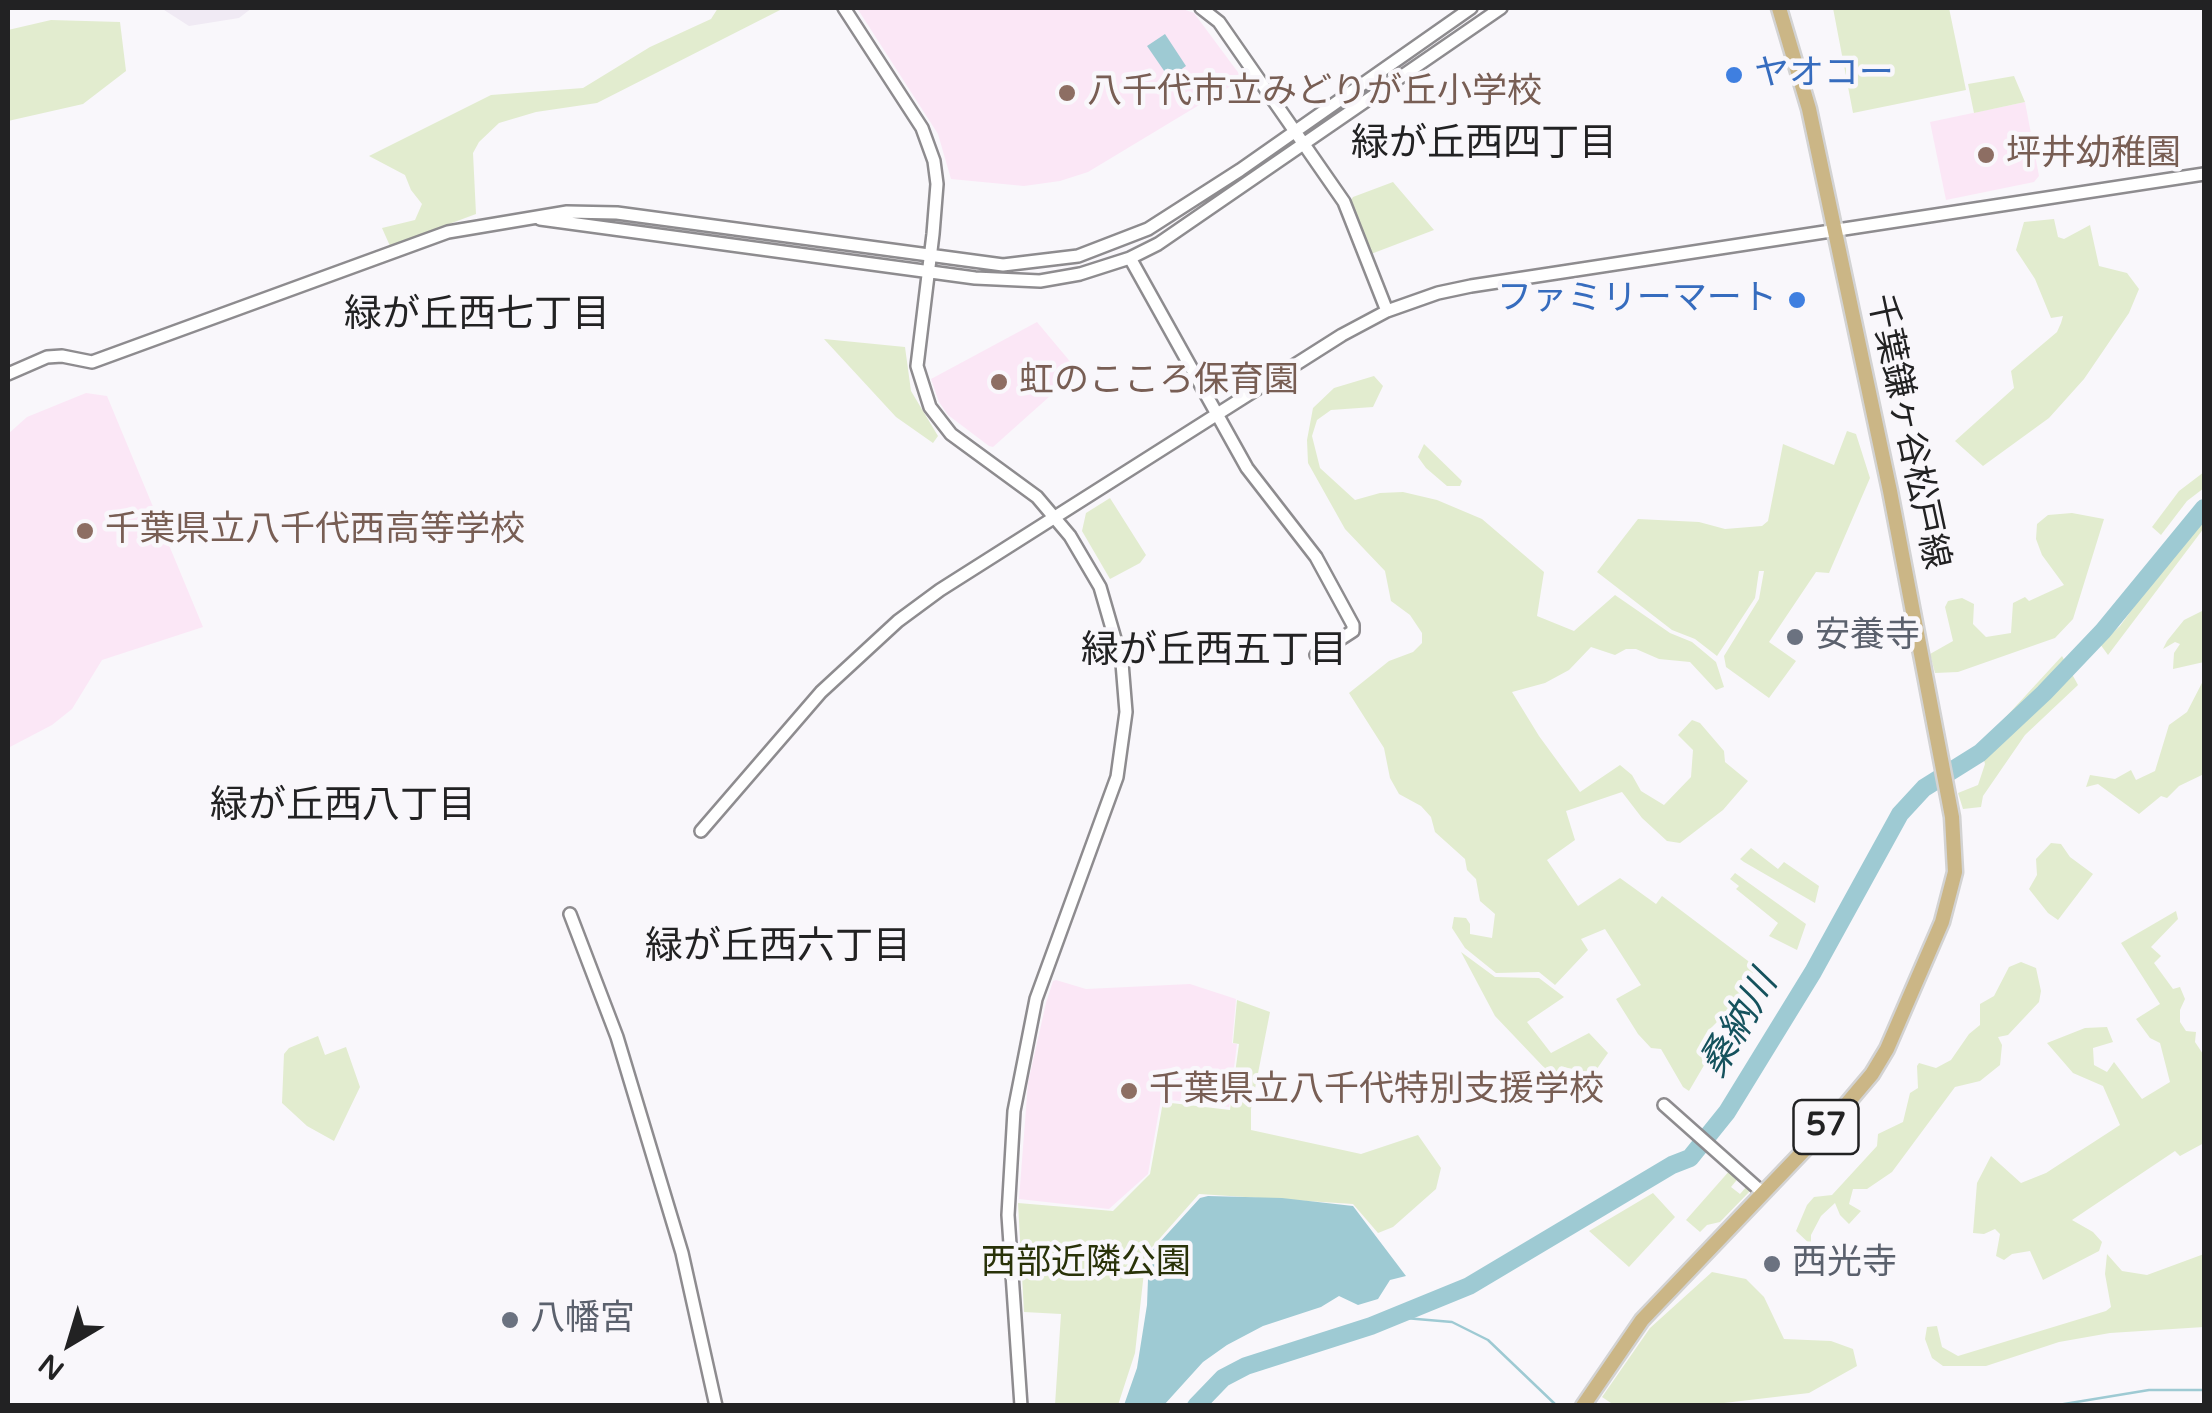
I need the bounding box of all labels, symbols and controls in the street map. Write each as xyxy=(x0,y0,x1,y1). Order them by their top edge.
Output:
place label: ヤオコー xyxy=(1754,54,1894,96)
marker: ヤオコー xyxy=(1723,64,1745,86)
place label: 八千代市立みどりが丘小学校 xyxy=(1087,72,1542,114)
marker: 八千代市立みどりが丘小学校 xyxy=(1056,82,1078,104)
district label: 緑が丘西四丁目 xyxy=(1351,122,1617,168)
place label: 坪井幼稚園 xyxy=(2006,134,2181,176)
marker: 坪井幼稚園 xyxy=(1975,144,1997,166)
place label: ファミリーマート xyxy=(1497,279,1777,321)
marker: ファミリーマート xyxy=(1786,289,1808,311)
street label: 千葉鎌ヶ谷松戸線 xyxy=(1857,291,1957,573)
district label: 緑が丘西七丁目 xyxy=(344,293,610,339)
place label: 虹のこころ保育園 xyxy=(1019,361,1299,403)
marker: 虹のこころ保育園 xyxy=(988,371,1010,393)
place label: 千葉県立八千代西高等学校 xyxy=(105,510,525,552)
marker: 千葉県立八千代西高等学校 xyxy=(74,520,96,542)
place label: 安養寺 xyxy=(1815,616,1920,658)
marker: 安養寺 xyxy=(1784,626,1806,648)
district label: 緑が丘西五丁目 xyxy=(1081,629,1347,675)
district label: 緑が丘西八丁目 xyxy=(210,784,476,830)
district label: 緑が丘西六丁目 xyxy=(645,925,911,971)
water label: 桑納川 xyxy=(1692,964,1788,1086)
place label: 千葉県立八千代特別支援学校 xyxy=(1149,1070,1604,1112)
marker: 千葉県立八千代特別支援学校 xyxy=(1118,1080,1140,1102)
road number: 57 xyxy=(1794,1100,1858,1154)
park label: 西部近隣公園 xyxy=(981,1243,1191,1285)
place label: 西光寺 xyxy=(1792,1243,1897,1285)
marker: 西光寺 xyxy=(1761,1253,1783,1275)
north arrow xyxy=(20,1293,120,1393)
place label: 八幡宮 xyxy=(530,1299,635,1341)
marker: 八幡宮 xyxy=(499,1309,521,1331)
text: N xyxy=(32,1346,71,1387)

